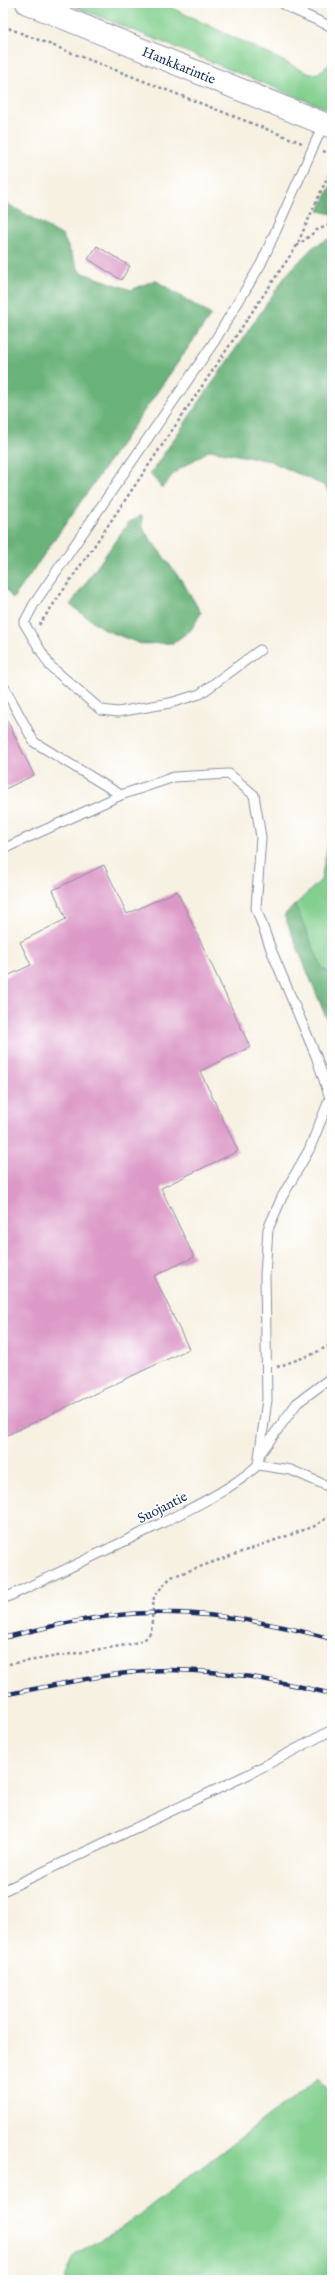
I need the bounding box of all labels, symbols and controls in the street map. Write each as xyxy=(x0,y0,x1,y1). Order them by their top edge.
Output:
street label: Hankkarintie xyxy=(139,43,219,89)
street label: Suojantie xyxy=(134,1487,191,1528)

